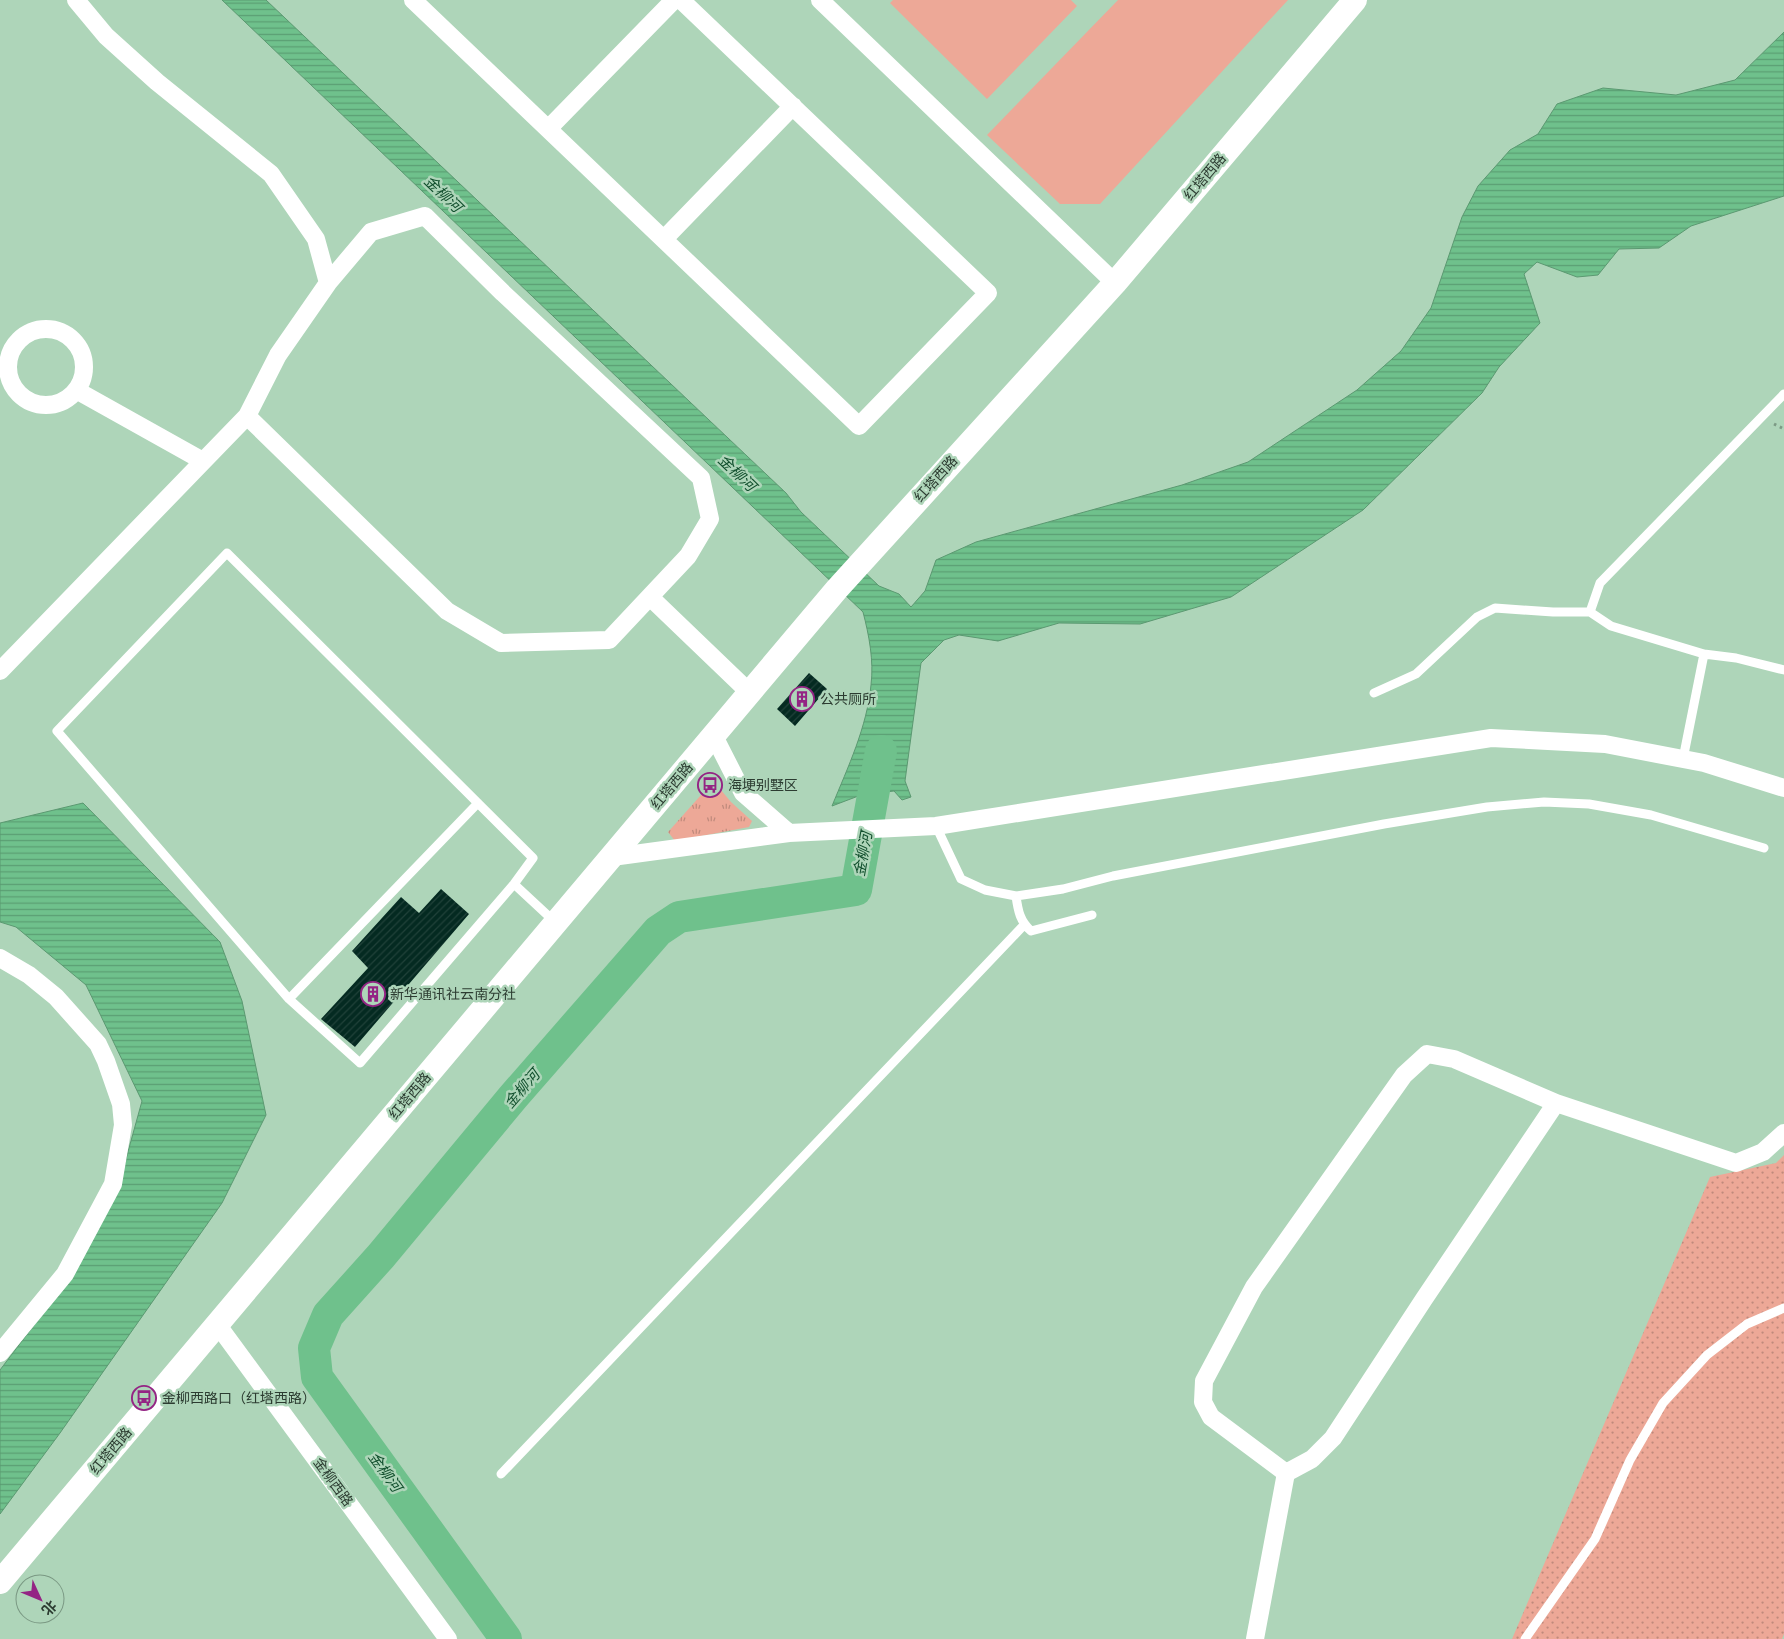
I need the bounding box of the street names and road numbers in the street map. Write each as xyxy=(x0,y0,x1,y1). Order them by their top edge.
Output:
street label: 红塔西路 xyxy=(1180,150,1230,204)
street label: 红塔西路 xyxy=(911,453,961,505)
street label: 红塔西路 xyxy=(647,759,697,813)
street label: 红塔西路 xyxy=(385,1069,435,1123)
street label: 红塔西路 xyxy=(86,1424,136,1478)
street label: 金柳西路 xyxy=(310,1454,356,1510)

